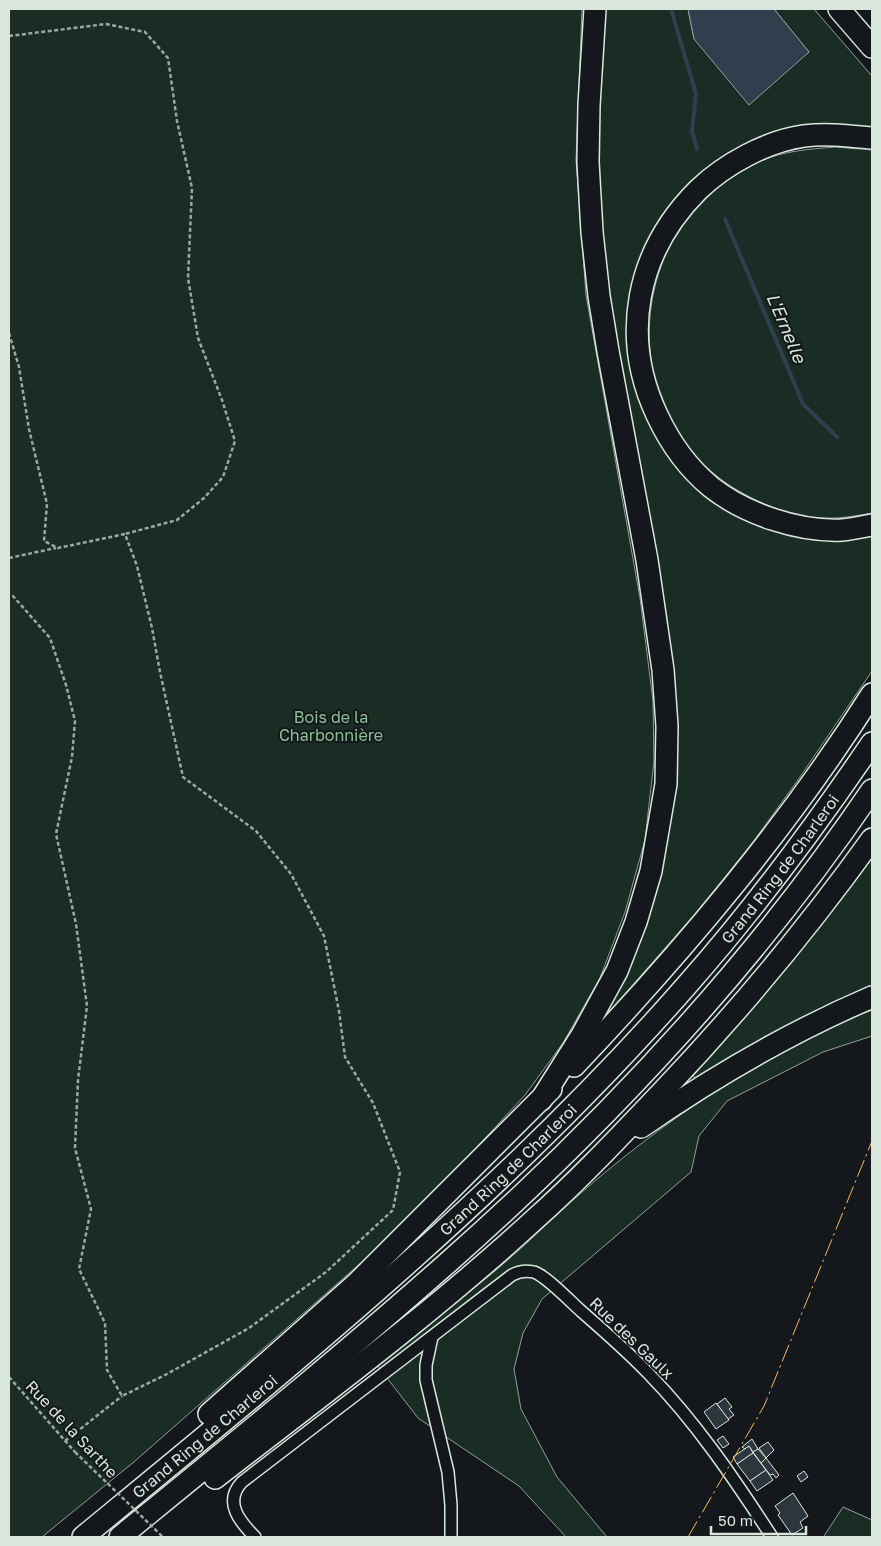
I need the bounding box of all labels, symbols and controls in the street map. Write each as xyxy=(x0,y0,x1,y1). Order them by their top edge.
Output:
water label: L'Ernelle xyxy=(762,289,812,367)
park label: Bois de la Charbonnière xyxy=(279,707,383,745)
street label: Grand Ring de Charleroi xyxy=(717,790,843,948)
street label: Grand Ring de Charleroi xyxy=(435,1099,581,1240)
street label: Rue des Gaulx xyxy=(586,1293,678,1383)
street label: Grand Ring de Charleroi xyxy=(128,1370,281,1502)
street label: Rue de la Sarthe xyxy=(22,1376,122,1482)
scale bar xyxy=(711,1504,806,1536)
text: 50 m xyxy=(718,1511,753,1529)

